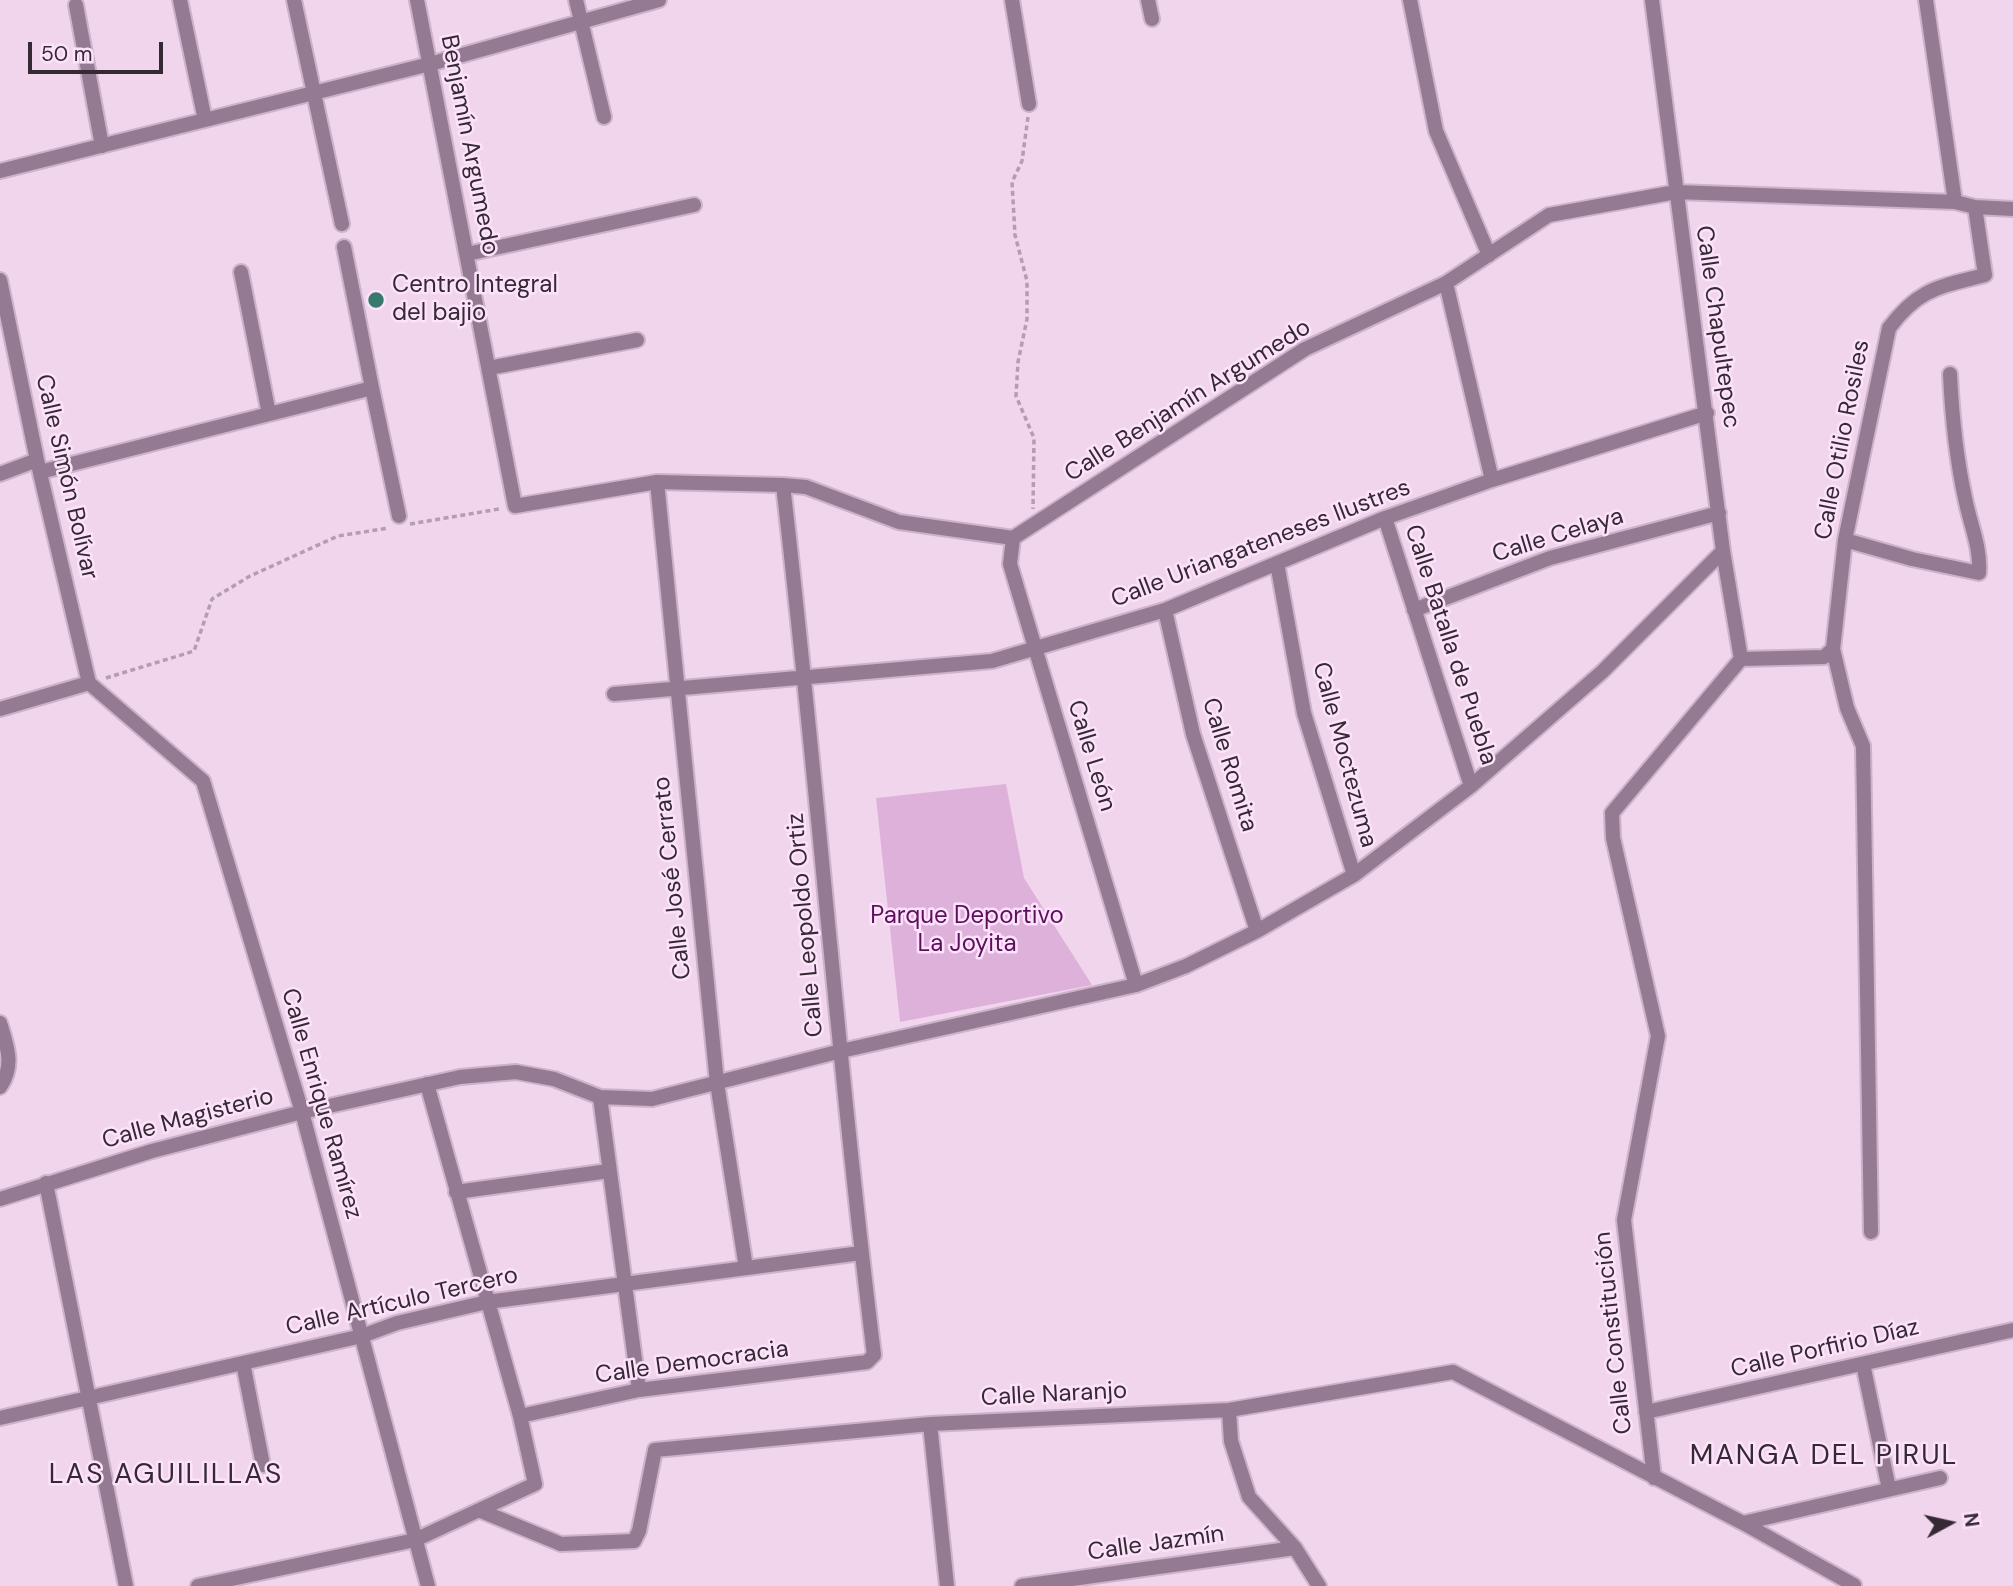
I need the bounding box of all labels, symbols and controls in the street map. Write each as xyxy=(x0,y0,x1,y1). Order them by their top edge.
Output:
scale bar xyxy=(32,28,166,72)
street label: Benjamín Argumedo xyxy=(434,32,504,258)
text: 50 m xyxy=(41,40,92,68)
street label: Calle Chapultepec xyxy=(1689,224,1745,430)
place label: Centro Integral del bajio xyxy=(392,272,558,328)
marker: Centro Integral del bajio xyxy=(366,290,386,310)
street label: Calle Benjamín Argumedo xyxy=(1060,313,1316,489)
street label: Calle Otilio Rosiles xyxy=(1809,338,1877,542)
street label: Calle Simón Bolívar xyxy=(28,372,104,582)
street label: Calle Uriangateneses Ilustres xyxy=(1107,474,1415,614)
street label: Calle Celaya xyxy=(1489,502,1627,570)
street label: Calle Batalla de Puebla xyxy=(1398,521,1502,769)
street label: Calle Moctezuma xyxy=(1305,659,1383,851)
street label: Calle Romita xyxy=(1195,695,1263,835)
street label: Calle León xyxy=(1060,697,1122,815)
street label: Calle José Cerrato xyxy=(648,775,698,981)
street label: Calle Leopoldo Ortiz xyxy=(782,812,830,1038)
park label: Parque Deportivo La Joyita xyxy=(870,903,1064,959)
street label: Calle Enrique Ramírez xyxy=(274,985,368,1223)
street label: Calle Magisterio xyxy=(99,1082,277,1156)
street label: Calle Constitución xyxy=(1589,1230,1639,1436)
street label: Calle Artículo Tercero xyxy=(283,1261,521,1343)
street label: Calle Porfirio Díaz xyxy=(1728,1313,1922,1385)
street label: Calle Democracia xyxy=(593,1335,791,1391)
street label: Calle Naranjo xyxy=(980,1377,1128,1413)
district label: MANGA DEL PIRUL xyxy=(1692,1440,1956,1474)
district label: LAS AGUILILLAS xyxy=(51,1459,281,1493)
north arrow xyxy=(1915,1488,1985,1558)
text: N xyxy=(1958,1511,1985,1529)
street label: Calle Jazmín xyxy=(1086,1520,1226,1568)

